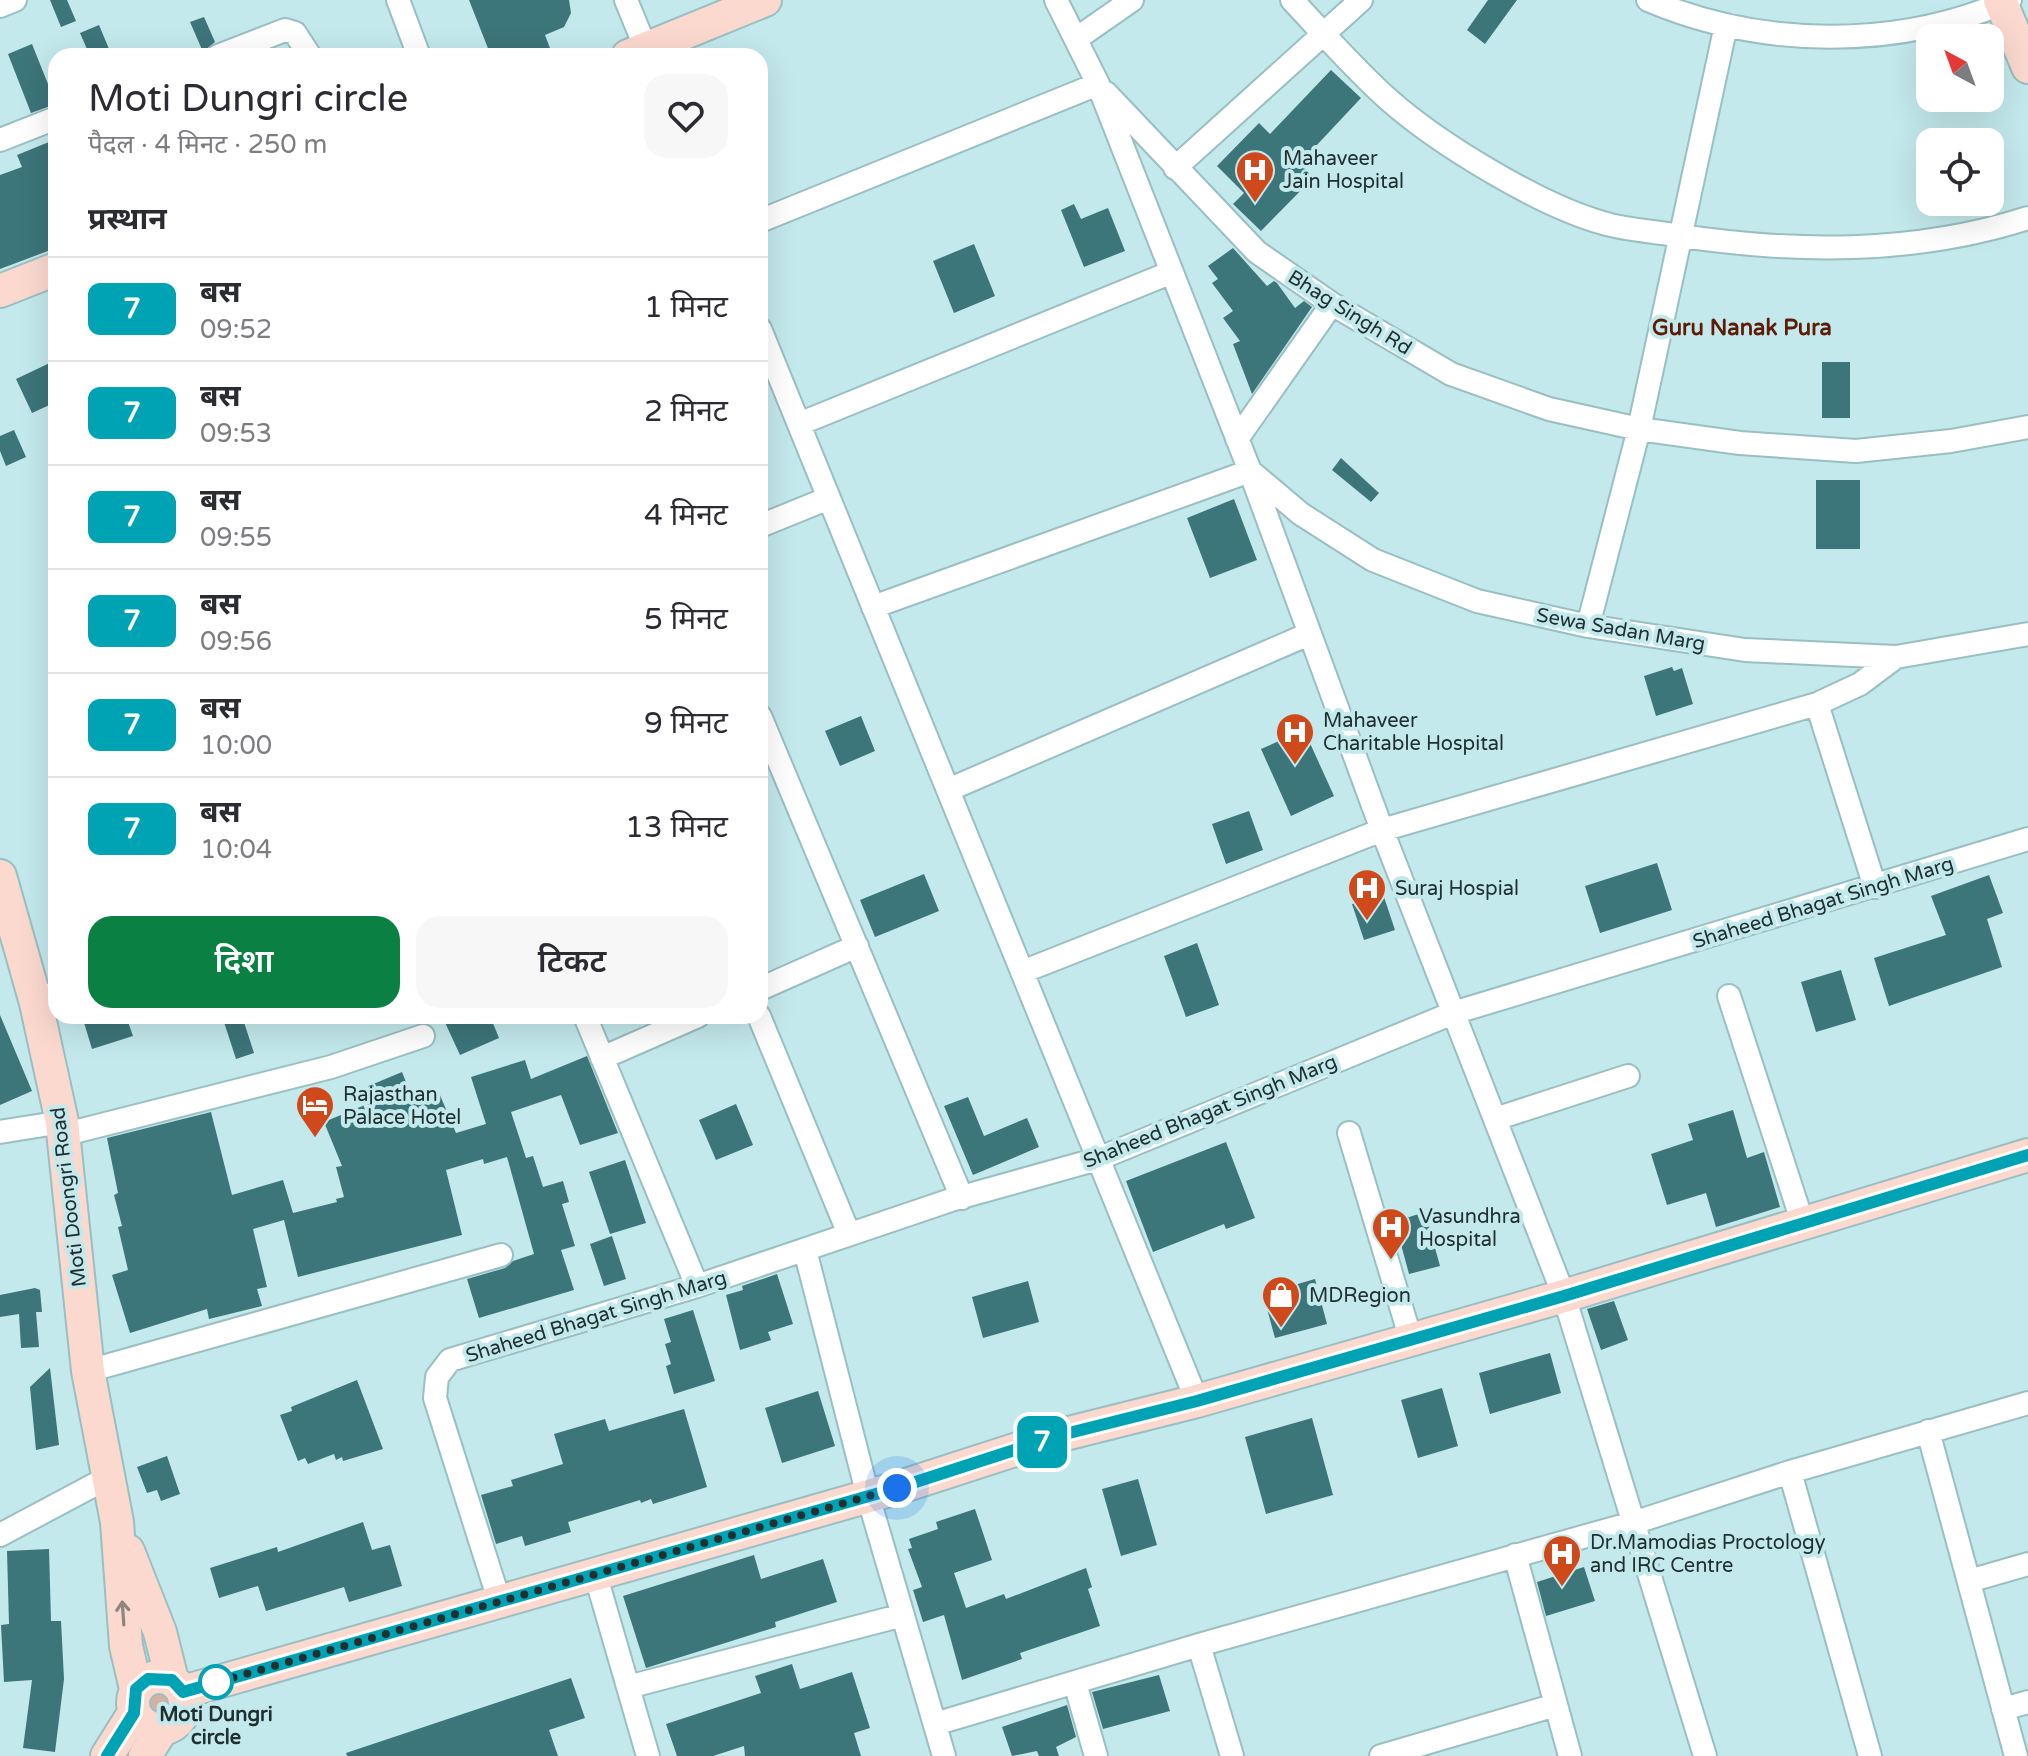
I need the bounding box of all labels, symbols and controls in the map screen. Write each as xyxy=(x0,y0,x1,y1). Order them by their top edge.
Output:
north arrow xyxy=(1916,24,2004,112)
map controls xyxy=(1916,24,2004,216)
button: heart xyxy=(644,74,728,158)
text: Moti Dungri circle xyxy=(88,76,408,122)
button: locate xyxy=(1916,128,2004,216)
text: पैदल · 4 मिनट · 250 m xyxy=(88,129,327,160)
place label: Mahaveer Jain Hospital xyxy=(1283,147,1404,194)
hospital icon: Mahaveer Jain Hospital xyxy=(1234,149,1276,204)
text: प्रस्थान xyxy=(88,201,167,238)
street label: Bhag Singh Rd xyxy=(1283,265,1416,360)
text: बस xyxy=(200,274,241,311)
text: 1 मिनट xyxy=(644,289,728,326)
text: 7 xyxy=(123,292,141,326)
text: 09:52 xyxy=(200,314,272,345)
district label: Guru Nanak Pura xyxy=(1652,315,1832,341)
text: बस xyxy=(200,378,241,415)
text: 2 मिनट xyxy=(644,393,728,430)
text: 7 xyxy=(123,396,141,430)
text: 09:53 xyxy=(200,418,272,449)
text: बस xyxy=(200,482,241,519)
text: 4 मिनट xyxy=(644,497,728,534)
text: 7 xyxy=(123,500,141,534)
text: 09:55 xyxy=(200,522,272,553)
text: बस xyxy=(200,586,241,623)
text: 5 मिनट xyxy=(644,601,728,638)
street label: Sewa Sadan Marg xyxy=(1535,603,1707,657)
text: 7 xyxy=(123,604,141,638)
text: 09:56 xyxy=(200,626,272,657)
text: बस xyxy=(200,690,241,727)
text: 9 मिनट xyxy=(644,705,728,742)
text: 7 xyxy=(123,708,141,742)
place label: Mahaveer Charitable Hospital xyxy=(1323,709,1504,756)
hospital icon: Mahaveer Charitable Hospital xyxy=(1274,711,1316,766)
text: 10:00 xyxy=(200,730,272,761)
text: बस xyxy=(200,794,241,831)
text: 13 मिनट xyxy=(625,809,728,846)
text: 7 xyxy=(123,812,141,846)
text: 10:04 xyxy=(200,834,272,865)
street label: Shaheed Bhagat Singh Marg xyxy=(1690,852,1957,954)
hospital icon: Suraj Hospial xyxy=(1346,867,1388,922)
place label: Suraj Hospial xyxy=(1395,877,1519,901)
button: दिशा xyxy=(88,916,400,1008)
button: टिकट xyxy=(416,916,728,1008)
street label: Shaheed Bhagat Singh Marg xyxy=(1080,1050,1341,1174)
place label: Rajasthan Palace Hotel xyxy=(343,1083,461,1130)
hotel icon: Rajasthan Palace Hotel xyxy=(294,1084,336,1139)
street label: Moti Doongri Road xyxy=(46,1106,92,1288)
place label: Vasundhra Hospital xyxy=(1419,1205,1521,1252)
hospital icon: Vasundhra Hospital xyxy=(1370,1206,1412,1261)
street label: Shaheed Bhagat Singh Marg xyxy=(463,1266,730,1368)
shop icon: MDRegion xyxy=(1260,1274,1302,1329)
place label: MDRegion xyxy=(1309,1284,1411,1308)
line badge: 7 xyxy=(1016,1416,1068,1468)
text: 7 xyxy=(1033,1425,1051,1459)
your location xyxy=(877,1468,917,1508)
place label: Dr.Mamodias Proctology and IRC Centre xyxy=(1590,1531,1826,1578)
hospital icon: Dr.Mamodias Proctology and IRC Centre xyxy=(1541,1533,1583,1588)
one-way arrow xyxy=(115,1600,130,1627)
marker: Moti Dungri circle xyxy=(199,1665,233,1699)
place label: Moti Dungri circle xyxy=(159,1703,273,1750)

